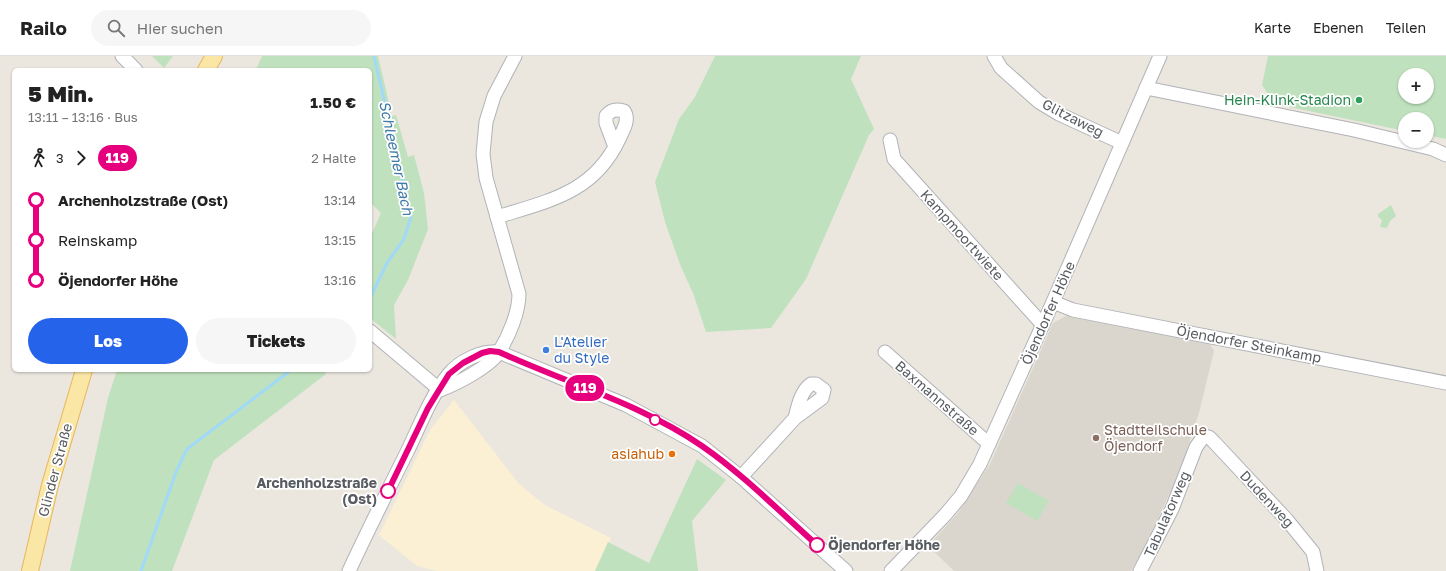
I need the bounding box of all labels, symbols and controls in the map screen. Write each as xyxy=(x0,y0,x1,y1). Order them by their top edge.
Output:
search box xyxy=(91,10,371,46)
text: Railo xyxy=(20,16,67,39)
icon: search xyxy=(105,17,127,39)
text: Hier suchen xyxy=(137,19,223,37)
text: Karte xyxy=(1254,19,1291,36)
text: Ebenen xyxy=(1313,19,1364,36)
text: Teilen xyxy=(1386,19,1426,36)
map controls xyxy=(1398,68,1434,148)
button: + xyxy=(1398,68,1434,104)
text: 5 Min. xyxy=(28,80,94,107)
place label: Hein-Klink-Stadion xyxy=(1224,91,1351,108)
text: 1.50 € xyxy=(310,93,356,111)
street label: Glitzaweg xyxy=(1040,95,1107,140)
marker: Hein-Klink-Stadion xyxy=(1354,95,1364,105)
water label: Schleemer Bach xyxy=(376,99,418,217)
text: 13:11 – 13:16 · Bus xyxy=(28,109,138,125)
button: − xyxy=(1398,112,1434,148)
icon: walk xyxy=(28,147,50,169)
icon: forward xyxy=(70,147,92,169)
text: 119 xyxy=(106,149,129,166)
text: 3 xyxy=(56,150,64,166)
text: 2 Halte xyxy=(311,150,356,166)
street label: Kampmoortwiete xyxy=(917,186,1008,283)
text: Archenholzstraße (Ost) xyxy=(58,191,228,209)
text: 13:14 xyxy=(324,192,356,208)
text: Reinskamp xyxy=(58,231,137,249)
text: 13:15 xyxy=(324,232,356,248)
street label: Öjendorfer Höhe xyxy=(1017,258,1078,367)
text: Öjendorfer Höhe xyxy=(58,271,178,289)
text: 13:16 xyxy=(324,272,356,288)
button: Los xyxy=(28,318,188,364)
button: Tickets xyxy=(196,318,356,364)
street label: Öjendorfer Steinkamp xyxy=(1175,321,1323,366)
place label: L'Atelier du Style xyxy=(554,333,609,366)
marker: L'Atelier du Style xyxy=(541,345,551,355)
street label: Baxmannstraße xyxy=(892,357,983,438)
line badge: 119 xyxy=(562,375,608,401)
text: 119 xyxy=(573,379,597,396)
unlabelled marker xyxy=(649,414,661,426)
street label: Glinder Straße xyxy=(34,421,75,519)
place label: Stadtteilschule Öjendorf xyxy=(1104,421,1207,454)
marker: Stadtteilschule Öjendorf xyxy=(1091,433,1101,443)
place label: asiahub xyxy=(611,445,664,462)
marker: asiahub xyxy=(667,449,677,459)
street label: Dudenweg xyxy=(1237,467,1298,531)
street label: Tabulatorweg xyxy=(1140,468,1193,559)
place label: Archenholzstraße (Ost) xyxy=(256,474,377,507)
marker: Archenholzstraße (Ost) xyxy=(380,483,396,499)
place label: Öjendorfer Höhe xyxy=(828,536,940,553)
marker: Öjendorfer Höhe xyxy=(809,537,825,553)

